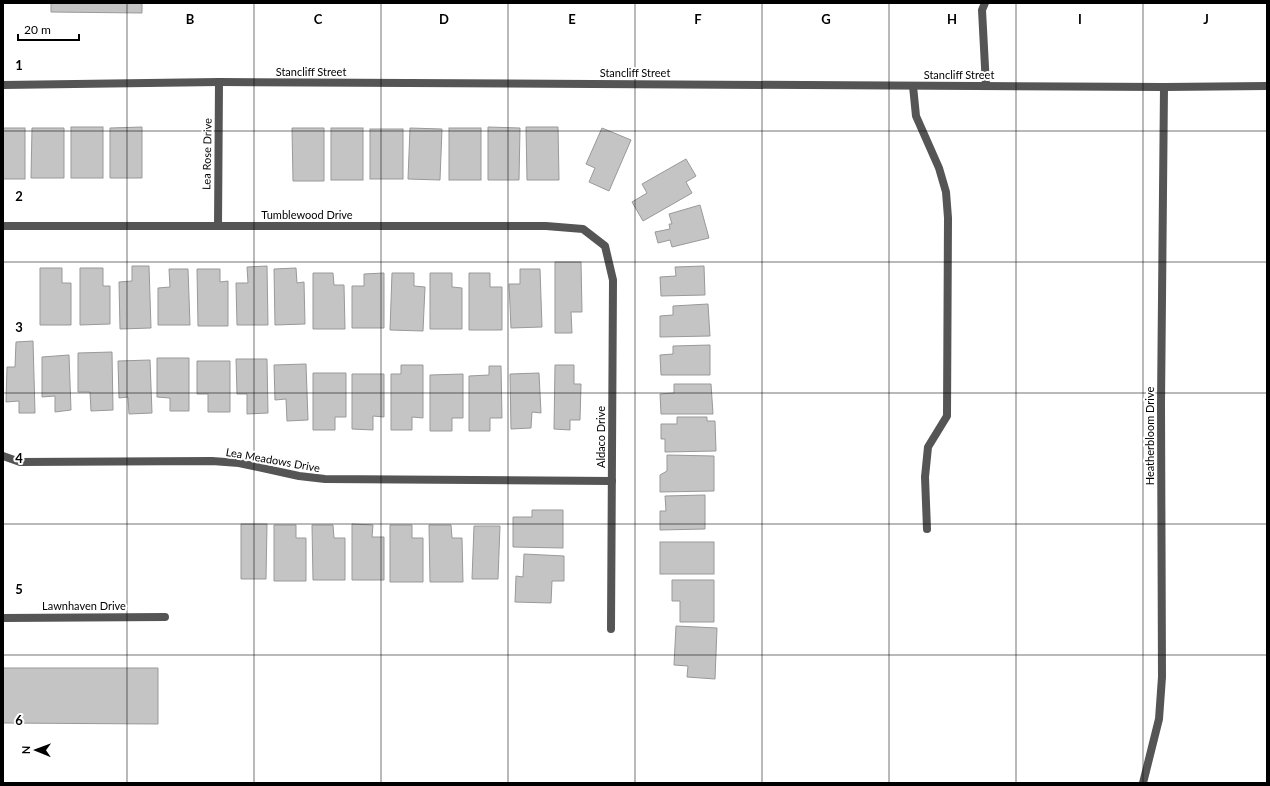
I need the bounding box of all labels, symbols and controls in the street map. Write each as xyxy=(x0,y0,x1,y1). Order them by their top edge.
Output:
text: B xyxy=(186,11,195,27)
text: C xyxy=(314,11,323,27)
text: D xyxy=(439,11,449,27)
text: E xyxy=(568,11,576,27)
text: F xyxy=(694,11,702,27)
text: G xyxy=(821,11,831,27)
text: H xyxy=(947,11,957,27)
text: I xyxy=(1078,11,1082,27)
text: J xyxy=(1203,11,1209,27)
scale bar xyxy=(18,16,79,42)
text: 20 m xyxy=(24,22,51,37)
text: 1 xyxy=(15,57,23,73)
street label: Stancliff Street xyxy=(276,65,346,78)
street label: Stancliff Street xyxy=(600,66,670,79)
street label: Stancliff Street xyxy=(924,68,994,81)
street label: Lea Rose Drive xyxy=(199,118,214,190)
text: 2 xyxy=(15,188,23,204)
street label: Tumblewood Drive xyxy=(261,208,353,221)
text: 3 xyxy=(15,319,23,335)
street label: Heatherbloom Drive xyxy=(1143,386,1156,485)
street label: Aldaco Drive xyxy=(594,406,607,468)
street label: Lea Meadows Drive xyxy=(225,445,321,474)
text: 4 xyxy=(15,450,23,466)
text: 5 xyxy=(15,581,23,597)
street label: Lawnhaven Drive xyxy=(42,599,126,612)
text: 6 xyxy=(15,712,23,728)
north arrow xyxy=(16,730,56,770)
text: N xyxy=(19,745,32,754)

